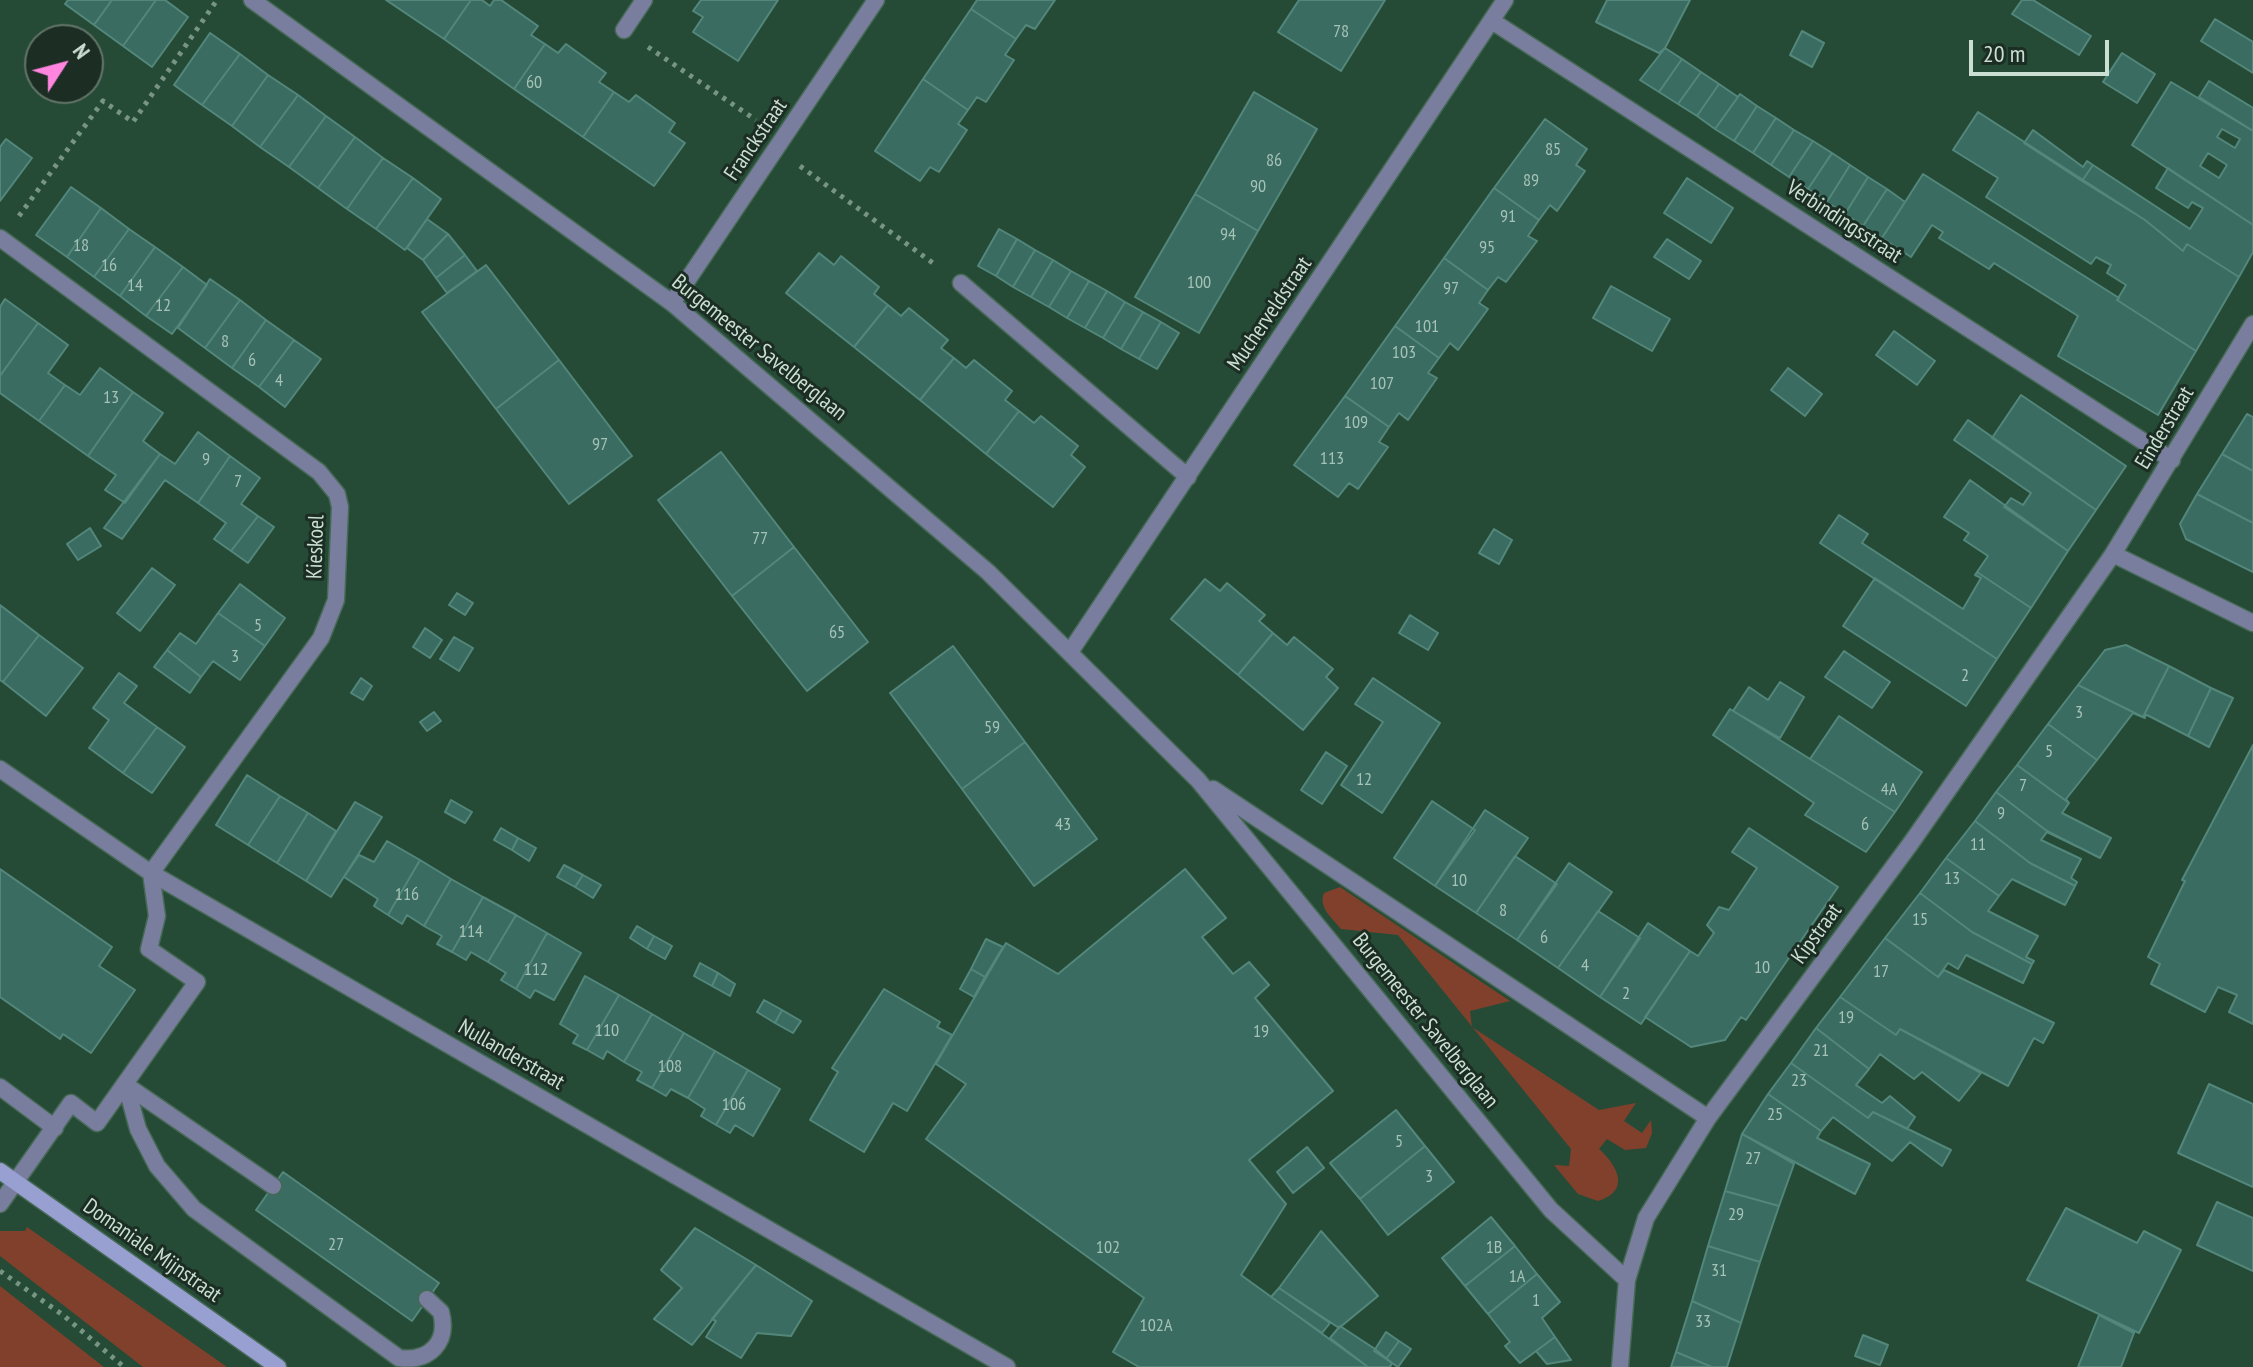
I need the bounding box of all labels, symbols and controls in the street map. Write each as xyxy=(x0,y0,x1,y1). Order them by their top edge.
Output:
house number: 78 xyxy=(1333,21,1349,43)
north arrow xyxy=(24,24,104,104)
scale bar xyxy=(1973,24,2113,74)
text: N xyxy=(67,38,97,64)
text: 20 m xyxy=(1983,38,2025,69)
house number: 60 xyxy=(526,72,542,94)
street label: Franckstraat xyxy=(719,94,793,186)
house number: 85 xyxy=(1545,139,1561,161)
house number: 86 xyxy=(1266,150,1282,172)
house number: 89 xyxy=(1523,170,1539,192)
street label: Verbindingsstraat xyxy=(1781,175,1907,269)
house number: 90 xyxy=(1250,176,1266,198)
house number: 91 xyxy=(1500,206,1516,228)
house number: 94 xyxy=(1220,224,1236,246)
house number: 18 xyxy=(73,235,89,257)
house number: 95 xyxy=(1479,237,1495,259)
street label: Mucherveldstraat xyxy=(1222,252,1318,376)
house number: 16 xyxy=(101,255,117,277)
street label: Burgemeester Savelberglaan xyxy=(666,269,852,427)
house number: 100 xyxy=(1187,272,1211,294)
house number: 14 xyxy=(127,275,143,297)
house number: 97 xyxy=(1443,278,1459,300)
house number: 12 xyxy=(155,295,171,317)
house number: 101 xyxy=(1415,316,1439,338)
house number: 8 xyxy=(221,331,229,353)
house number: 103 xyxy=(1392,342,1416,364)
house number: 6 xyxy=(248,350,256,372)
house number: 4 xyxy=(275,370,283,392)
house number: 107 xyxy=(1370,373,1394,395)
street label: Einderstraat xyxy=(2130,382,2200,474)
house number: 13 xyxy=(103,387,119,409)
house number: 109 xyxy=(1344,412,1368,434)
house number: 97 xyxy=(592,434,608,456)
house number: 113 xyxy=(1320,448,1344,470)
house number: 9 xyxy=(202,449,210,471)
house number: 7 xyxy=(234,471,242,493)
street label: Kieskoel xyxy=(302,514,330,580)
house number: 77 xyxy=(752,528,768,550)
house number: 5 xyxy=(254,615,262,637)
house number: 65 xyxy=(829,622,845,644)
house number: 3 xyxy=(231,646,239,668)
house number: 2 xyxy=(1961,665,1969,687)
house number: 3 xyxy=(2075,702,2083,724)
house number: 59 xyxy=(984,717,1000,739)
house number: 5 xyxy=(2045,741,2053,763)
house number: 12 xyxy=(1356,769,1372,791)
house number: 7 xyxy=(2019,775,2027,797)
house number: 4A xyxy=(1881,779,1897,801)
house number: 9 xyxy=(1997,803,2005,825)
house number: 43 xyxy=(1055,814,1071,836)
house number: 6 xyxy=(1861,814,1869,836)
house number: 11 xyxy=(1970,834,1986,856)
house number: 13 xyxy=(1944,868,1960,890)
house number: 10 xyxy=(1451,870,1467,892)
house number: 116 xyxy=(395,884,419,906)
street label: Kipstraat xyxy=(1786,899,1848,969)
house number: 8 xyxy=(1499,900,1507,922)
house number: 15 xyxy=(1912,909,1928,931)
house number: 114 xyxy=(459,921,483,943)
house number: 6 xyxy=(1540,927,1548,949)
street label: Burgemeester Savelberglaan xyxy=(1346,928,1504,1114)
house number: 4 xyxy=(1581,955,1589,977)
house number: 10 xyxy=(1754,957,1770,979)
house number: 112 xyxy=(524,959,548,981)
house number: 17 xyxy=(1873,961,1889,983)
house number: 2 xyxy=(1622,983,1630,1005)
house number: 19 xyxy=(1838,1007,1854,1029)
street label: Nullanderstraat xyxy=(453,1014,569,1096)
house number: 110 xyxy=(595,1020,619,1042)
house number: 19 xyxy=(1253,1021,1269,1043)
house number: 21 xyxy=(1813,1040,1829,1062)
house number: 108 xyxy=(658,1056,682,1078)
house number: 23 xyxy=(1791,1070,1807,1092)
house number: 106 xyxy=(722,1094,746,1116)
house number: 25 xyxy=(1767,1104,1783,1126)
house number: 5 xyxy=(1395,1131,1403,1153)
house number: 27 xyxy=(1745,1148,1761,1170)
house number: 3 xyxy=(1425,1166,1433,1188)
street label: Domaniale Mijnstraat xyxy=(78,1194,226,1308)
house number: 29 xyxy=(1728,1204,1744,1226)
house number: 27 xyxy=(328,1234,344,1256)
house number: 102 xyxy=(1096,1237,1120,1259)
house number: 1B xyxy=(1486,1237,1502,1259)
house number: 31 xyxy=(1711,1260,1727,1282)
house number: 1A xyxy=(1509,1266,1525,1288)
house number: 1 xyxy=(1532,1290,1540,1312)
house number: 33 xyxy=(1695,1311,1711,1333)
house number: 102A xyxy=(1140,1315,1172,1337)

